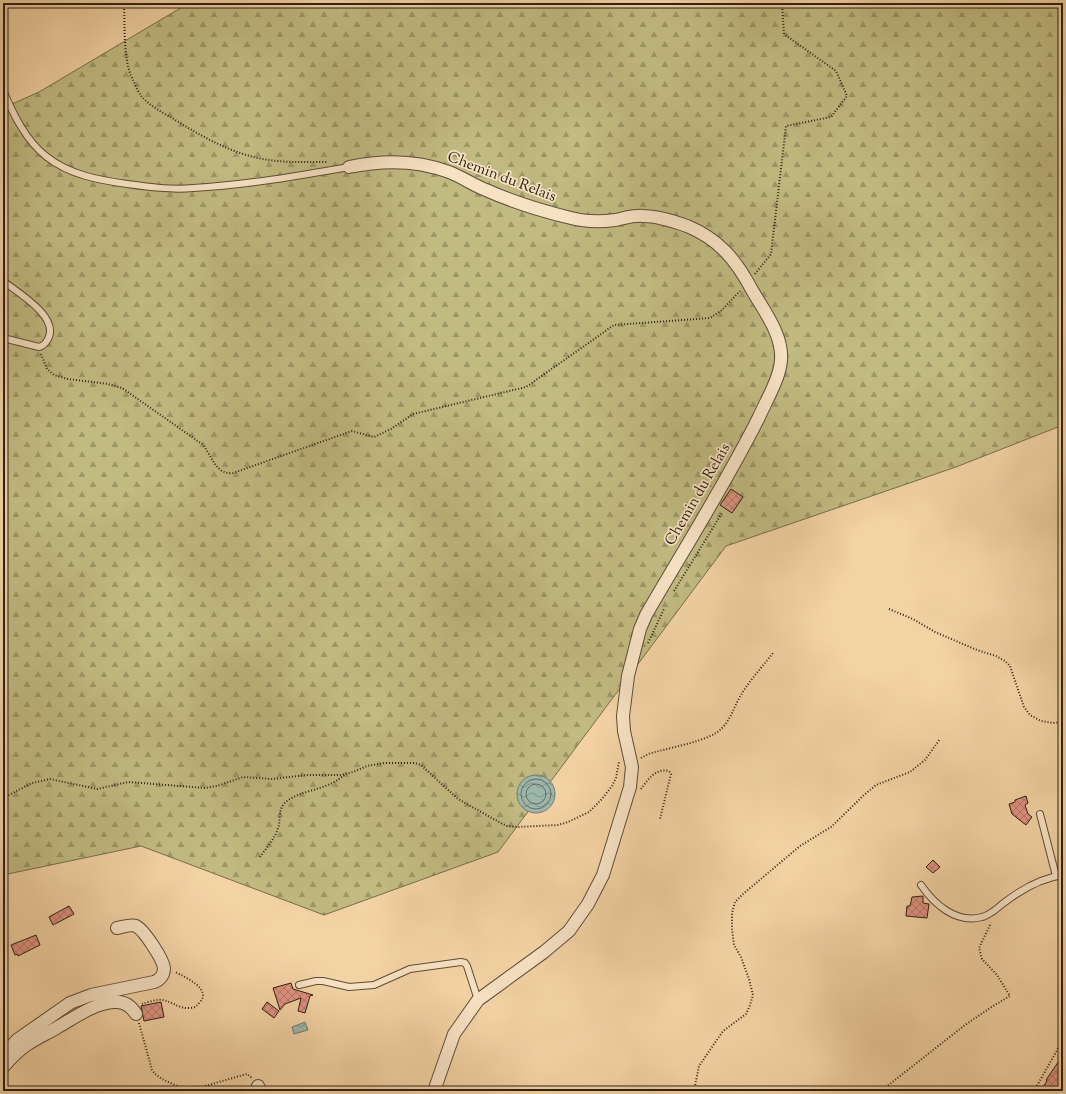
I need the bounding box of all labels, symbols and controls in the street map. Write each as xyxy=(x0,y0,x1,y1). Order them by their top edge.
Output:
street label: Chemin du Relais xyxy=(444,147,559,208)
street label: Chemin du Relais xyxy=(660,440,736,550)

